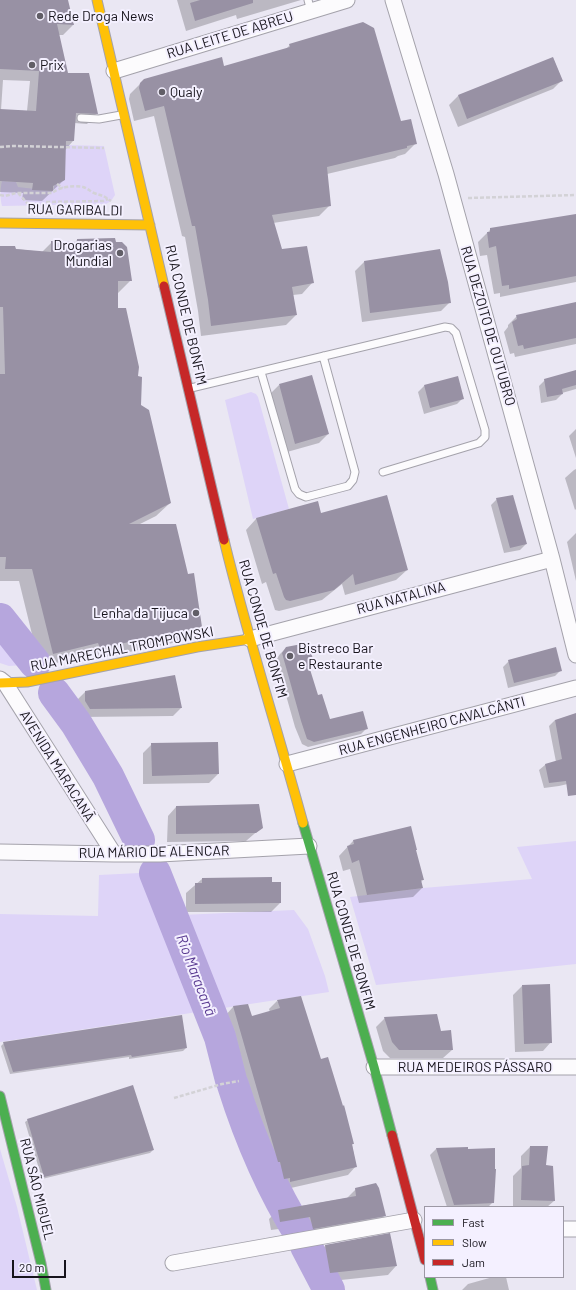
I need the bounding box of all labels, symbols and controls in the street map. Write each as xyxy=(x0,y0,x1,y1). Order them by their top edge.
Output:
place label: Rede Droga News xyxy=(48,8,154,24)
street label: RUA LEITE DE ABREU xyxy=(165,8,295,62)
marker: Rede Droga News xyxy=(35,11,45,21)
place label: Prix xyxy=(40,57,64,73)
marker: Prix xyxy=(27,60,37,70)
place label: Qualy xyxy=(170,84,202,100)
marker: Qualy xyxy=(157,87,167,97)
street label: RUA GARIBALDI xyxy=(27,201,123,219)
place label: Drogarias Mundial xyxy=(53,237,112,270)
street label: RUA CONDE DE BONFIM xyxy=(162,243,210,387)
street label: RUA DEZOITO DE OUTUBRO xyxy=(457,244,519,408)
marker: Drogarias Mundial xyxy=(115,248,125,258)
street label: RUA CONDE DE BONFIM xyxy=(235,558,291,700)
street label: RUA NATALINA xyxy=(355,578,447,618)
place label: Lenha da Tijuca xyxy=(93,605,188,621)
marker: Lenha da Tijuca xyxy=(191,608,201,618)
street label: RUA MARECHAL TROMPOWSKI xyxy=(29,623,215,675)
place label: Bistreco Bar e Restaurante xyxy=(298,640,383,672)
marker: Bistreco Bar e Restaurante xyxy=(285,651,295,661)
street label: RUA ENGENHEIRO CAVALCÂNTI xyxy=(337,693,527,759)
street label: AVENIDA MARACANÃ xyxy=(16,707,98,825)
street label: RUA MÁRIO DE ALENCAR xyxy=(78,842,230,862)
street label: RUA CONDE DE BONFIM xyxy=(323,870,379,1012)
water label: Rio Maracanã xyxy=(172,932,220,1018)
street label: RUA MEDEIROS PÁSSARO xyxy=(398,1059,552,1075)
street label: RUA SÃO MIGUEL xyxy=(16,1136,58,1242)
legend xyxy=(424,1206,564,1278)
text: Fast xyxy=(462,1215,485,1229)
text: Slow xyxy=(462,1235,487,1249)
scale bar xyxy=(14,1252,68,1278)
text: Jam xyxy=(462,1255,485,1269)
text: 20 m xyxy=(19,1260,45,1274)

